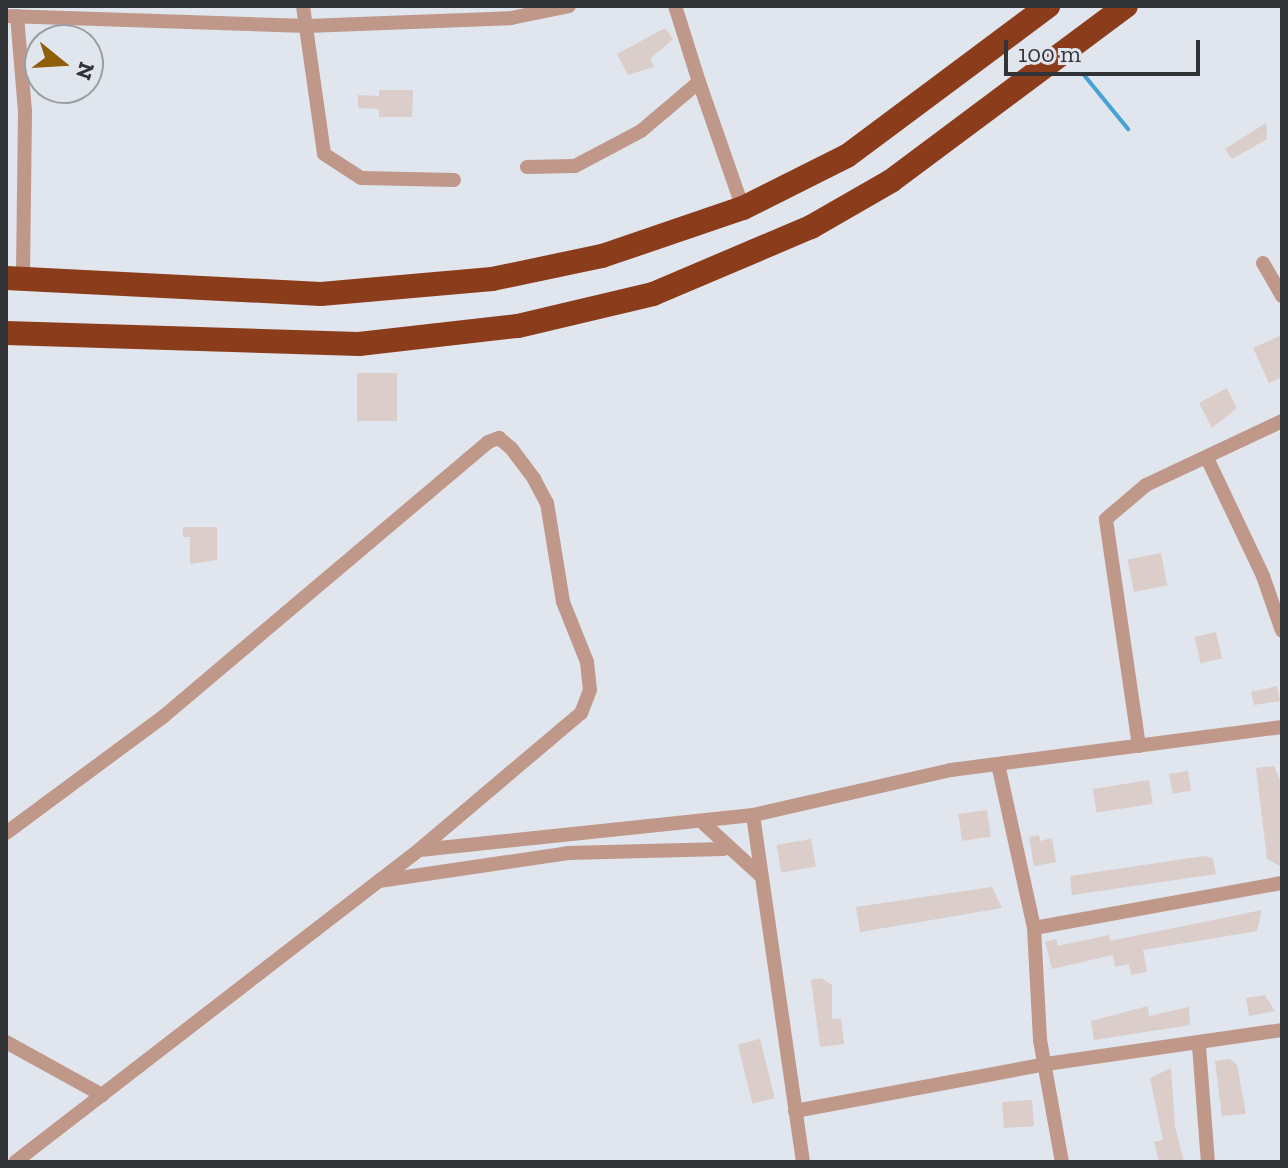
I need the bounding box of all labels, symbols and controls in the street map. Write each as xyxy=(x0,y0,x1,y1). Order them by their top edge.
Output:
north arrow xyxy=(24,24,104,104)
scale bar xyxy=(1008,24,1204,74)
text: 100 m xyxy=(1018,39,1081,68)
text: N xyxy=(70,59,101,83)

